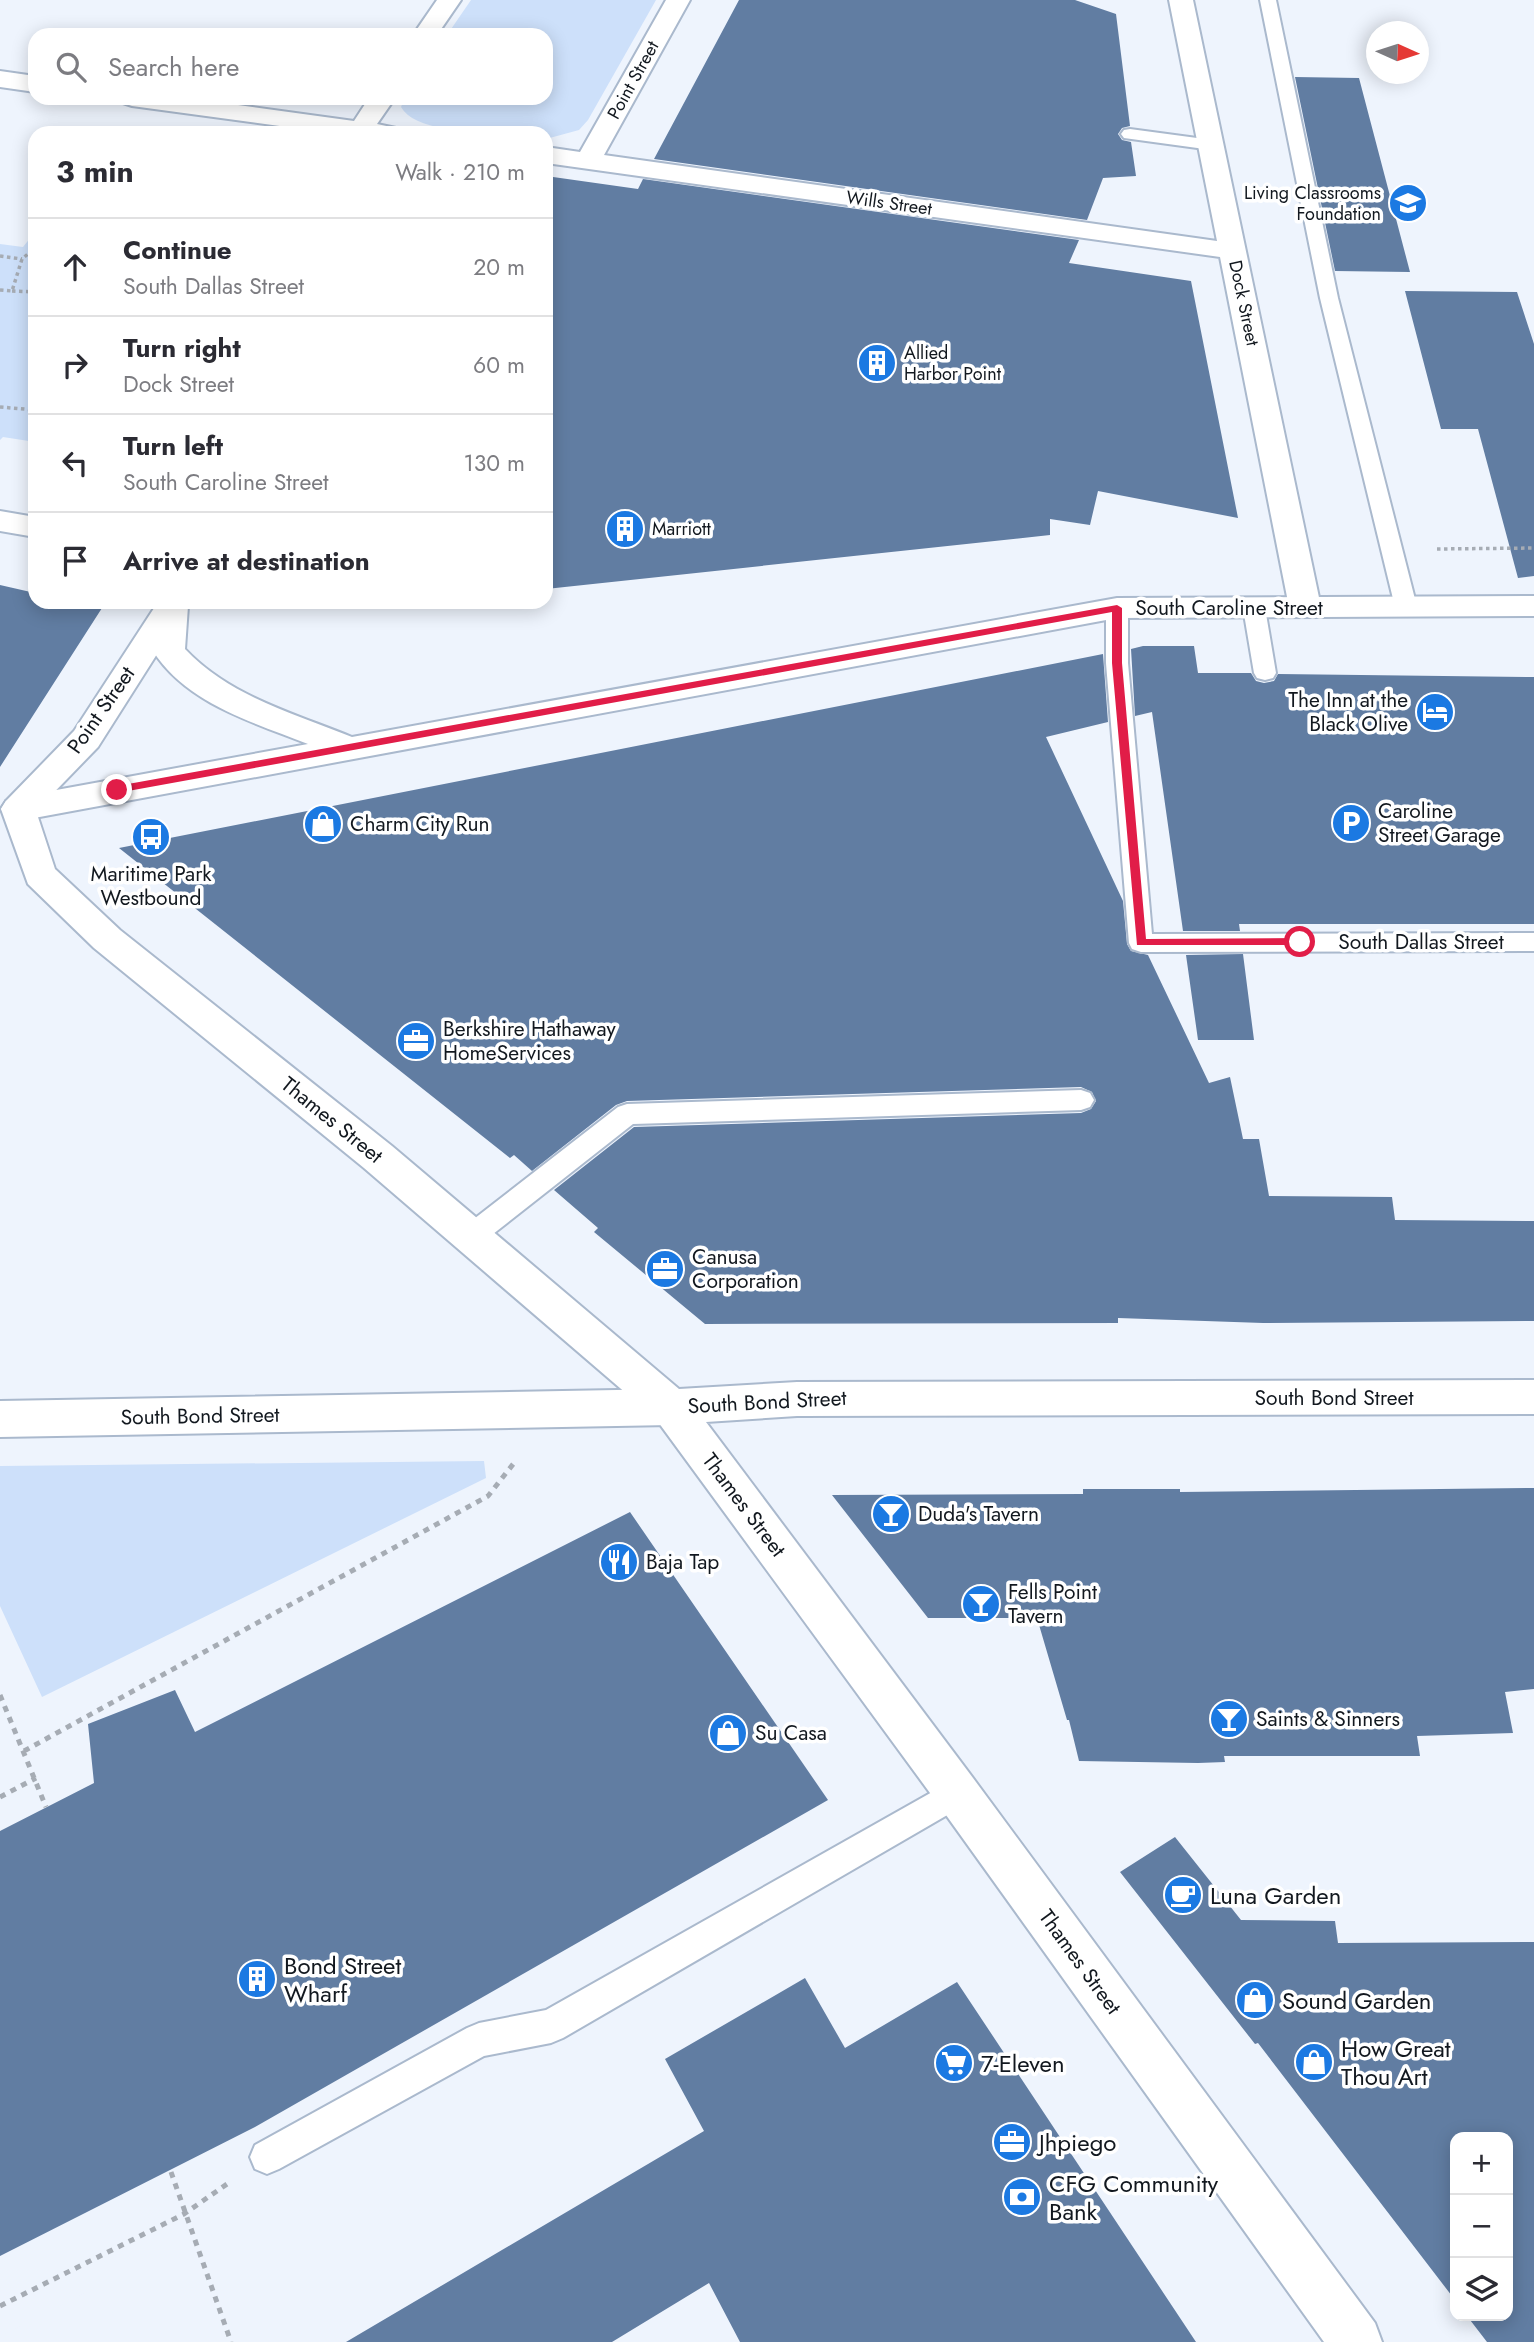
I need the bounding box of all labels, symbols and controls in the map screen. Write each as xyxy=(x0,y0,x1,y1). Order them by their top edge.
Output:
north arrow xyxy=(1366,21,1429,84)
search box xyxy=(28,28,553,105)
street label: Point Street xyxy=(601,36,666,124)
icon: search xyxy=(52,48,90,86)
text: Search here xyxy=(108,48,240,86)
text: 3 min xyxy=(56,150,134,193)
text: Walk · 210 m xyxy=(395,155,525,189)
place label: Living Classrooms Foundation xyxy=(1244,180,1381,227)
school or university icon: Living Classrooms Foundation xyxy=(1387,182,1429,224)
street label: Wills Street xyxy=(844,184,934,222)
text: Continue xyxy=(123,231,232,269)
icon: ahead xyxy=(56,248,94,286)
text: 20 m xyxy=(473,250,525,284)
street label: Dock Street xyxy=(1222,258,1266,349)
text: South Dallas Street xyxy=(123,269,304,303)
text: Turn right xyxy=(123,329,241,367)
place label: Allied Harbor Point xyxy=(904,340,1002,387)
building icon: Allied Harbor Point xyxy=(856,342,898,384)
icon: right xyxy=(56,346,94,384)
text: 60 m xyxy=(473,348,525,382)
text: Dock Street xyxy=(123,367,234,401)
text: Turn left xyxy=(123,427,223,465)
icon: left xyxy=(56,444,94,482)
text: 130 m xyxy=(463,446,525,480)
text: South Caroline Street xyxy=(123,465,329,499)
building icon: Marriott xyxy=(604,508,646,550)
place label: Marriott xyxy=(652,516,711,542)
icon: arrive xyxy=(56,542,94,580)
text: Arrive at destination xyxy=(123,542,370,580)
street label: South Caroline Street xyxy=(1135,593,1323,623)
street label: Point Street xyxy=(60,660,142,760)
place label: The Inn at the Black Olive xyxy=(1288,685,1408,739)
hotel icon: The Inn at the Black Olive xyxy=(1414,691,1456,733)
route end xyxy=(101,774,132,805)
place label: Caroline Street Garage xyxy=(1378,796,1501,850)
parking icon: Caroline Street Garage xyxy=(1330,802,1372,844)
shop icon: Charm City Run xyxy=(302,803,344,845)
place label: Charm City Run xyxy=(350,809,490,839)
bus stop icon: Maritime Park Westbound xyxy=(130,816,172,858)
place label: Maritime Park Westbound xyxy=(90,859,212,913)
route start xyxy=(1284,926,1315,957)
street label: South Dallas Street xyxy=(1338,927,1504,957)
place label: Berkshire Hathaway HomeServices xyxy=(443,1014,616,1068)
office icon: Berkshire Hathaway HomeServices xyxy=(395,1020,437,1062)
street label: Thames Street xyxy=(275,1070,389,1170)
place label: Canusa Corporation xyxy=(692,1242,799,1296)
office icon: Canusa Corporation xyxy=(644,1248,686,1290)
street label: South Bond Street xyxy=(687,1383,847,1421)
street label: South Bond Street xyxy=(1255,1383,1413,1413)
street label: South Bond Street xyxy=(120,1400,280,1432)
street label: Thames Street xyxy=(695,1447,793,1563)
bar icon: Duda's Tavern xyxy=(870,1493,912,1535)
place label: Duda's Tavern xyxy=(918,1499,1039,1529)
restaurant icon: Baja Tap xyxy=(598,1541,640,1583)
place label: Baja Tap xyxy=(646,1547,719,1577)
place label: Fells Point Tavern xyxy=(1008,1577,1097,1631)
bar icon: Fells Point Tavern xyxy=(960,1583,1002,1625)
bar icon: Saints & Sinners xyxy=(1208,1698,1250,1740)
place label: Saints & Sinners xyxy=(1256,1704,1400,1734)
shop icon: Su Casa xyxy=(707,1712,749,1754)
place label: Su Casa xyxy=(755,1718,827,1748)
cafe icon: Luna Garden xyxy=(1162,1874,1204,1916)
place label: Luna Garden xyxy=(1210,1878,1341,1913)
street label: Thames Street xyxy=(1032,1903,1128,2021)
place label: Bond Street Wharf xyxy=(284,1948,401,2011)
building icon: Bond Street Wharf xyxy=(236,1958,278,2000)
shop icon: Sound Garden xyxy=(1234,1979,1276,2021)
place label: Sound Garden xyxy=(1282,1983,1431,2018)
place label: How Great Thou Art xyxy=(1341,2031,1451,2094)
shop icon: How Great Thou Art xyxy=(1293,2041,1335,2083)
supermarket icon: 7-Eleven xyxy=(933,2042,975,2084)
place label: 7-Eleven xyxy=(981,2046,1065,2081)
office icon: Jhpiego xyxy=(991,2121,1033,2163)
place label: Jhpiego xyxy=(1036,2125,1116,2160)
map controls xyxy=(1450,2132,1513,2321)
button: + xyxy=(1450,2132,1513,2195)
place label: CFG Community Bank xyxy=(1049,2166,1218,2229)
bank icon: CFG Community Bank xyxy=(1001,2176,1043,2218)
button: − xyxy=(1450,2195,1513,2258)
button: layers xyxy=(1450,2258,1513,2321)

